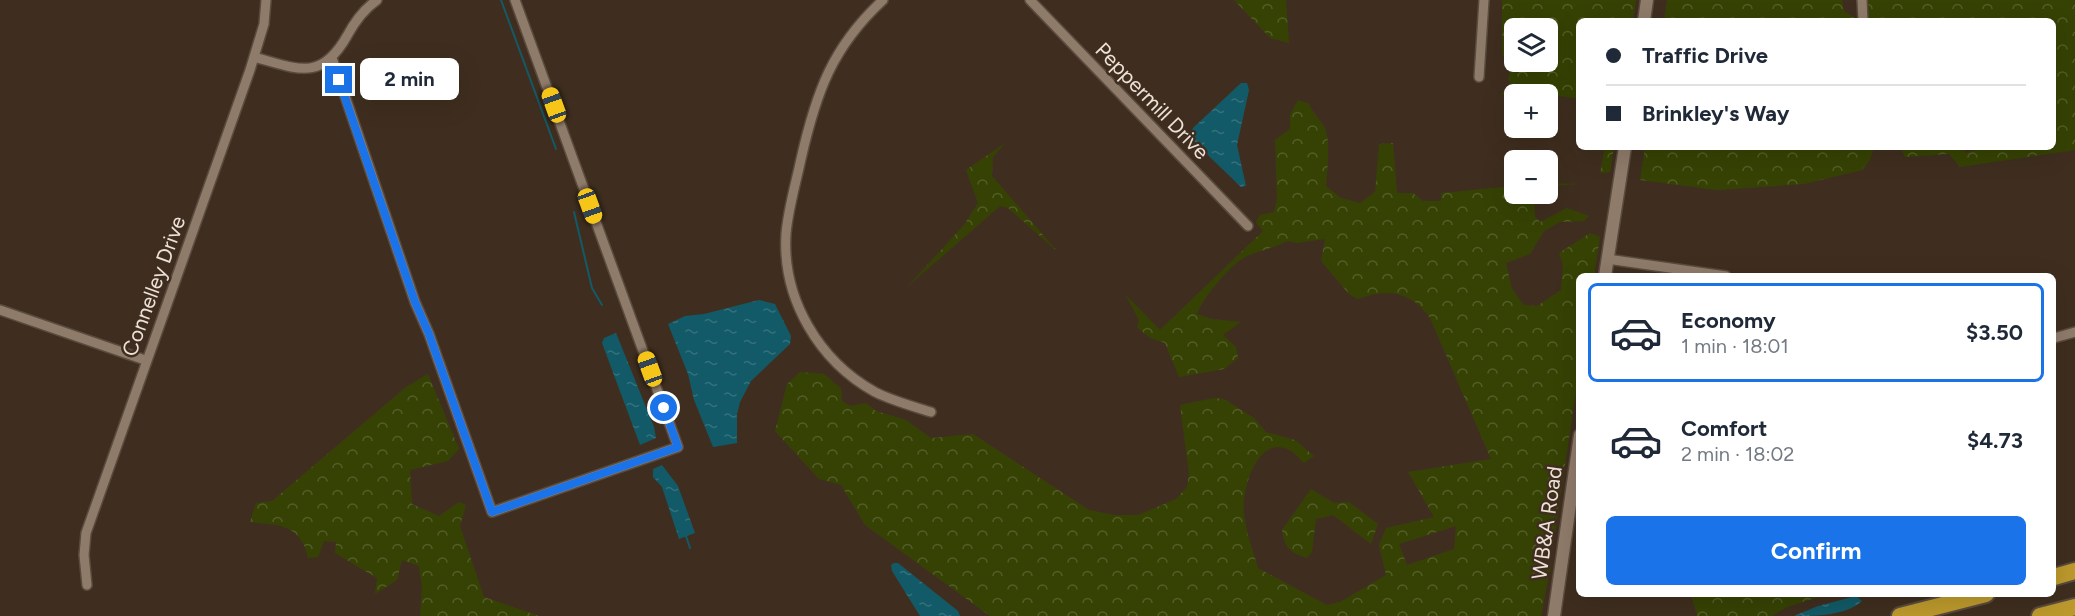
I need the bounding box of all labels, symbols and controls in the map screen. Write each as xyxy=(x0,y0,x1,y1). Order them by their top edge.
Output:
map controls xyxy=(1504,18,1558,204)
button: layers xyxy=(1504,18,1558,72)
street label: Peppermill Drive xyxy=(1090,37,1214,164)
text: Traffic Drive xyxy=(1642,42,1768,69)
callout: 2 min xyxy=(360,59,459,101)
route end xyxy=(325,66,352,93)
text: 2 min xyxy=(384,67,435,91)
button: + xyxy=(1504,84,1558,138)
car xyxy=(539,85,569,125)
text: Brinkley's Way xyxy=(1642,100,1789,127)
button: − xyxy=(1504,150,1558,204)
car xyxy=(575,186,605,226)
street label: Connelley Drive xyxy=(117,212,190,359)
icon: car xyxy=(1609,306,1663,360)
text: Economy xyxy=(1681,307,1776,334)
text: $3.50 xyxy=(1966,319,2023,346)
text: 1 min · 18:01 xyxy=(1681,334,1789,358)
car xyxy=(635,349,665,389)
route start xyxy=(650,394,677,421)
icon: car xyxy=(1609,414,1663,468)
text: Comfort xyxy=(1681,415,1767,442)
text: $4.73 xyxy=(1967,427,2023,454)
text: 2 min · 18:02 xyxy=(1681,442,1795,466)
street label: WB&A Road xyxy=(1526,465,1567,581)
button: Confirm xyxy=(1606,516,2026,585)

